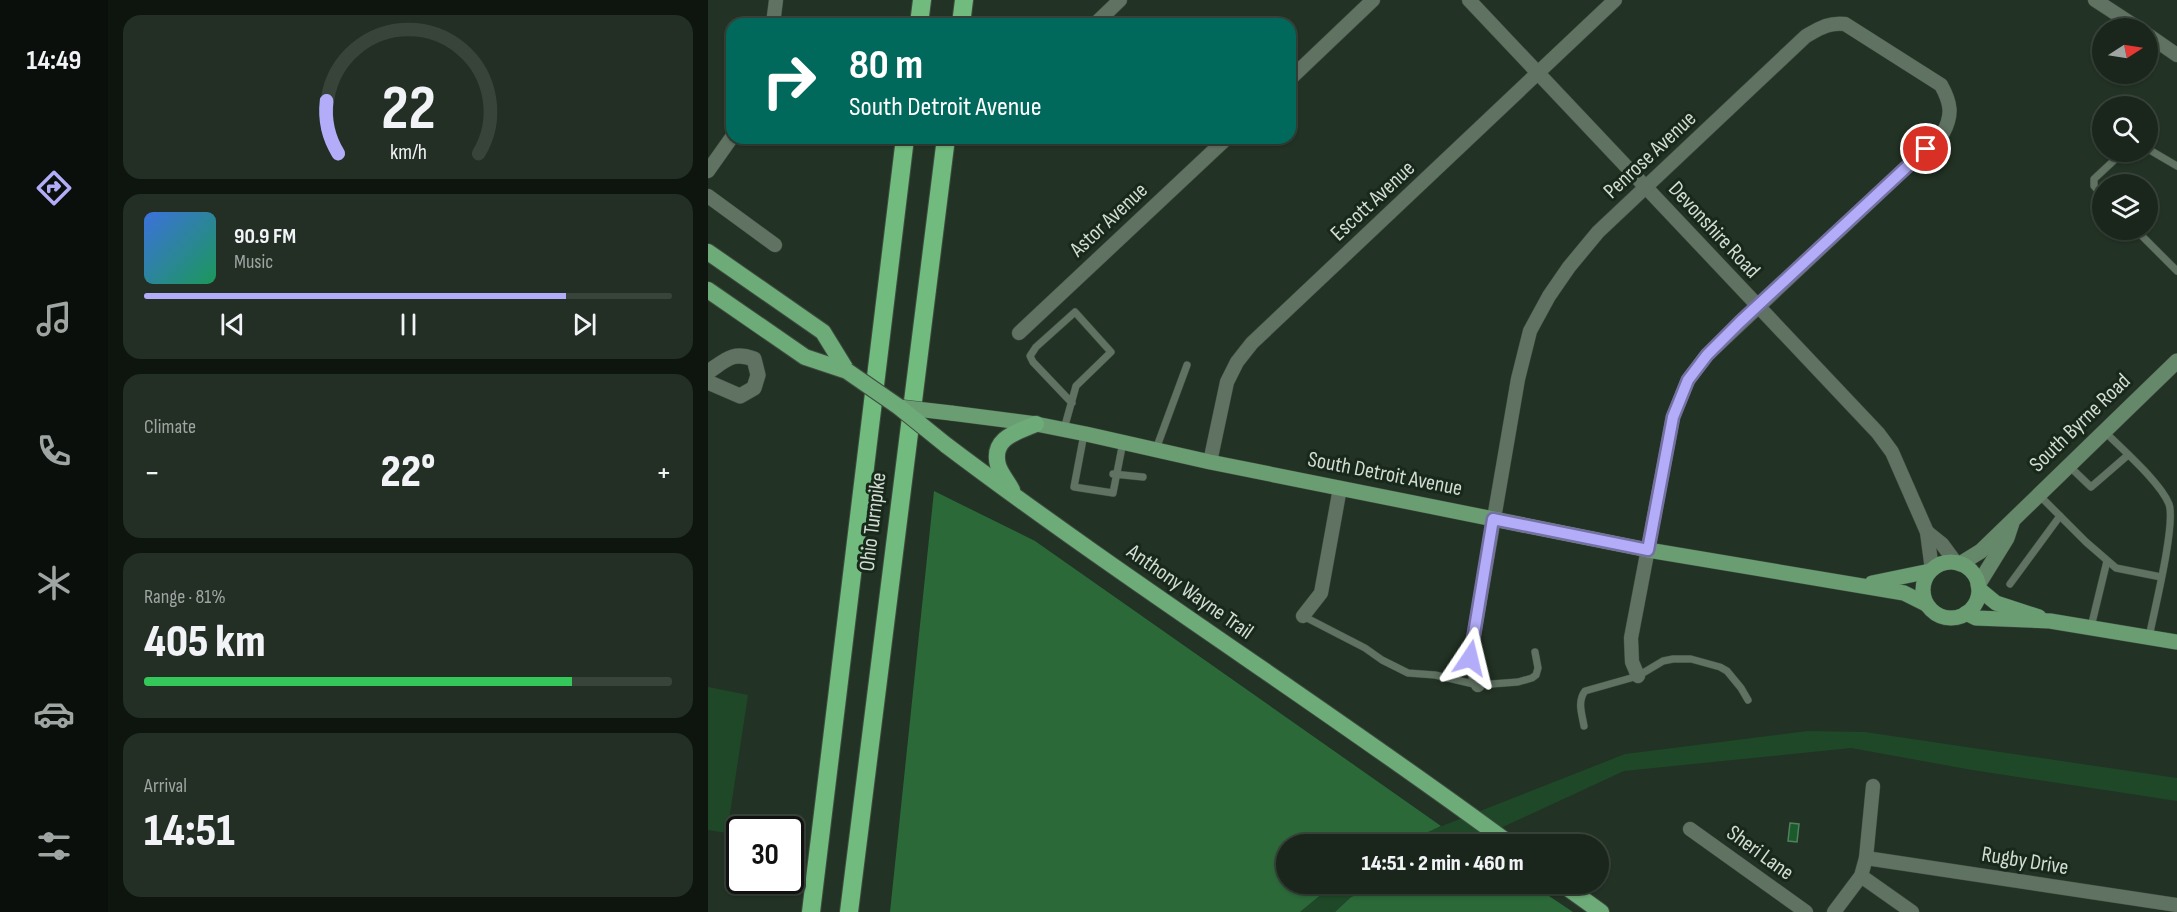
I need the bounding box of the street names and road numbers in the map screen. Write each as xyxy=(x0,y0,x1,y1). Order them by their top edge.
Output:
street label: Penrose Avenue xyxy=(1598,105,1702,205)
street label: Escott Avenue xyxy=(1325,155,1421,247)
street label: Devonshire Road xyxy=(1662,176,1766,284)
street label: Astor Avenue xyxy=(1064,177,1154,264)
street label: South Byrne Road xyxy=(2024,368,2136,478)
street label: South Detroit Avenue xyxy=(1305,446,1465,502)
street label: Ohio Turnpike xyxy=(854,471,892,573)
street label: Anthony Wayne Trail xyxy=(1121,538,1258,646)
street label: Sheri Lane xyxy=(1721,820,1799,886)
street label: Rugby Drive xyxy=(1980,841,2070,881)

